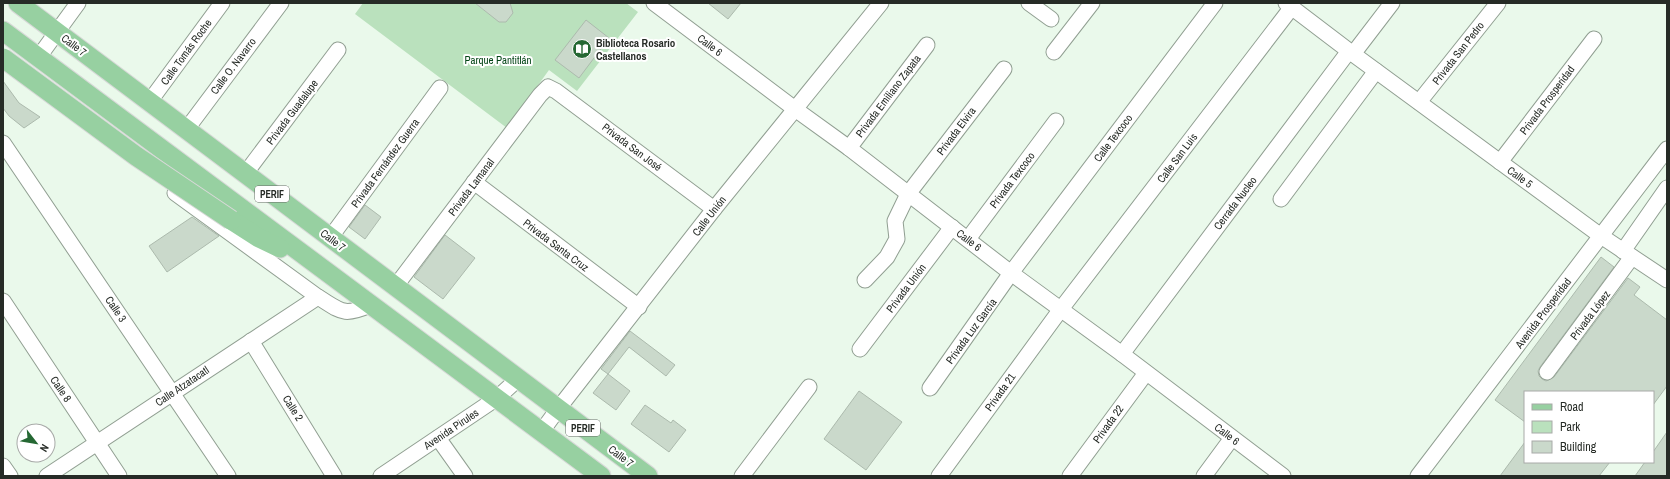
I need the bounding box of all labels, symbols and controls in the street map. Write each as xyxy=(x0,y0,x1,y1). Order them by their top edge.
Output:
street label: Calle Tomás Roche xyxy=(157,16,215,88)
street label: Privada San Pedro xyxy=(1429,19,1487,87)
street label: Calle 7 xyxy=(59,31,89,59)
street label: Calle 6 xyxy=(695,31,725,59)
street label: Calle O. Navarro xyxy=(207,35,259,97)
place label: Biblioteca Rosario Castellanos xyxy=(596,36,676,63)
library icon: Biblioteca Rosario Castellanos xyxy=(571,38,593,60)
street label: Privada Emiliano Zapata xyxy=(852,52,924,140)
park label: Parque Pantitlán xyxy=(464,53,532,67)
street label: Privada Prosperidad xyxy=(1517,63,1577,137)
street label: Privada Guadalupe xyxy=(263,77,321,147)
street label: Privada Elvira xyxy=(933,104,979,158)
street label: Calle Texcoco xyxy=(1091,111,1135,165)
street label: Privada Fernández Guerra xyxy=(348,116,422,210)
street label: Privada San José xyxy=(599,120,665,174)
street label: Calle San Luis xyxy=(1154,130,1201,186)
street label: Privada Texcoco xyxy=(986,149,1038,211)
street label: Privada Lamanal xyxy=(445,156,497,218)
street label: Calle 5 xyxy=(1505,163,1535,191)
street label: Cerrada Nucleo xyxy=(1210,174,1260,232)
road number: PERIF xyxy=(255,186,289,202)
street label: Calle Unión xyxy=(689,193,729,239)
street label: Privada Santa Cruz xyxy=(520,216,592,275)
street label: Calle 7 xyxy=(318,226,348,254)
street label: Calle 6 xyxy=(954,226,984,254)
street label: Privada Unión xyxy=(883,261,929,315)
street label: Avenida Prosperidad xyxy=(1511,275,1574,352)
street label: Privada López xyxy=(1567,287,1613,342)
street label: Calle 3 xyxy=(102,293,130,325)
street label: Privada Luz García xyxy=(942,295,1000,367)
street label: Calle Atzatacatl xyxy=(152,363,212,409)
street label: Privada 21 xyxy=(982,370,1018,414)
street label: Calle 8 xyxy=(47,373,75,405)
legend xyxy=(1524,391,1654,463)
street label: Calle 2 xyxy=(280,392,306,424)
text: Road xyxy=(1560,399,1584,415)
street label: Privada 22 xyxy=(1090,402,1126,446)
street label: Avenida Pirules xyxy=(420,405,482,453)
text: Park xyxy=(1560,419,1580,435)
road number: PERIF xyxy=(566,420,600,436)
street label: Calle 6 xyxy=(1212,420,1242,448)
north arrow xyxy=(16,423,56,463)
text: Building xyxy=(1560,439,1597,455)
text: N xyxy=(37,442,52,455)
street label: Calle 7 xyxy=(606,442,636,470)

